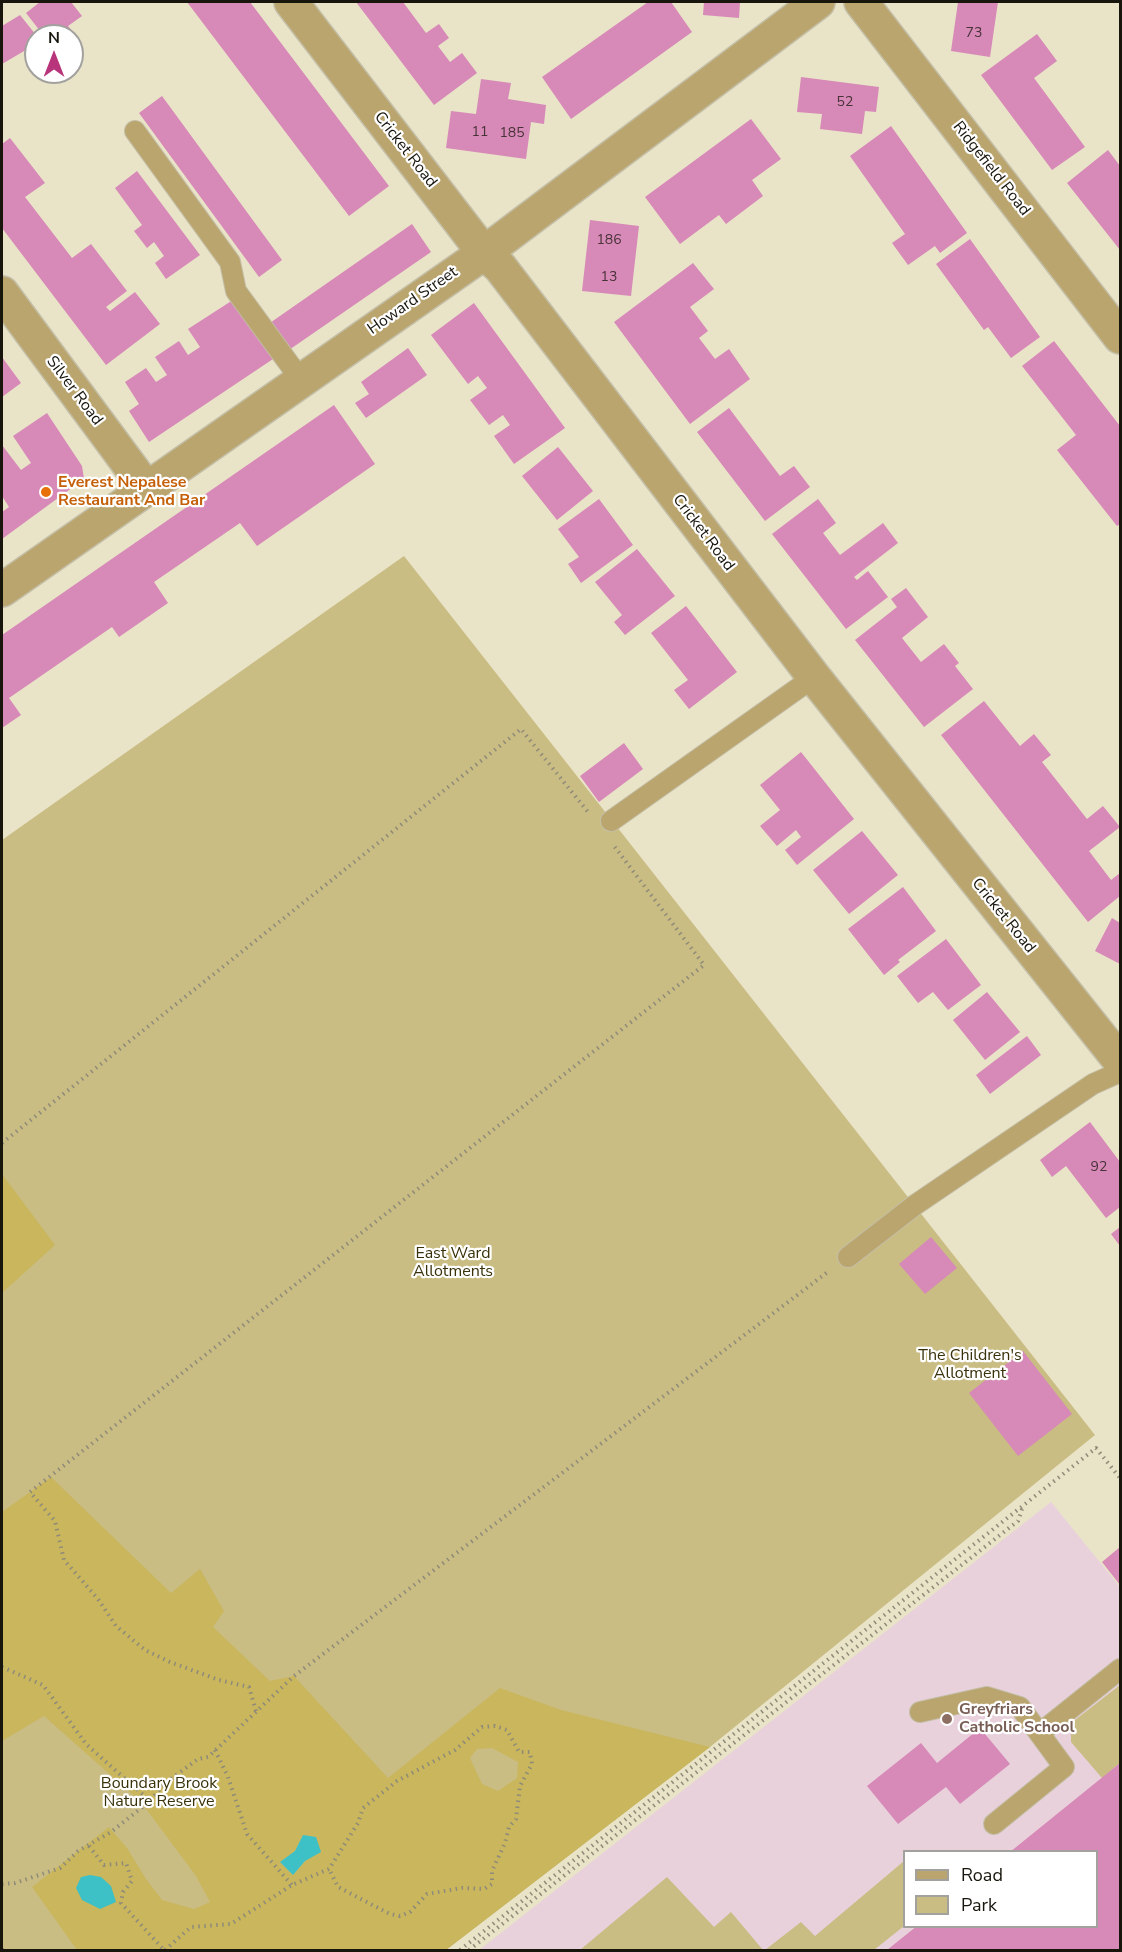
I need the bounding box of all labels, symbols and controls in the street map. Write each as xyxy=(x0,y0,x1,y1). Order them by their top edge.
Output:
north arrow xyxy=(24,24,84,84)
house number: 73 xyxy=(966,26,982,42)
text: N xyxy=(48,27,60,49)
house number: 52 xyxy=(837,95,853,111)
street label: Cricket Road xyxy=(369,108,441,192)
street label: Ridgefield Road xyxy=(948,118,1034,220)
house number: 11 xyxy=(472,125,488,141)
house number: 185 xyxy=(499,126,525,142)
house number: 186 xyxy=(596,233,622,249)
street label: Howard Street xyxy=(364,263,462,339)
house number: 13 xyxy=(601,270,617,286)
street label: Silver Road xyxy=(42,353,106,429)
place label: Everest Nepalese Restaurant And Bar xyxy=(58,473,205,511)
marker: Everest Nepalese Restaurant And Bar xyxy=(39,485,53,499)
street label: Cricket Road xyxy=(668,491,738,575)
street label: Cricket Road xyxy=(967,875,1039,957)
house number: 92 xyxy=(1091,1160,1107,1176)
park label: East Ward Allotments xyxy=(413,1244,493,1282)
park label: The Children's Allotment xyxy=(918,1346,1022,1384)
place label: Greyfriars Catholic School xyxy=(959,1700,1075,1738)
marker: Greyfriars Catholic School xyxy=(940,1712,954,1726)
park label: Boundary Brook Nature Reserve xyxy=(101,1774,217,1812)
legend xyxy=(903,1850,1098,1928)
text: Road xyxy=(961,1863,1003,1887)
text: Park xyxy=(961,1893,997,1917)

